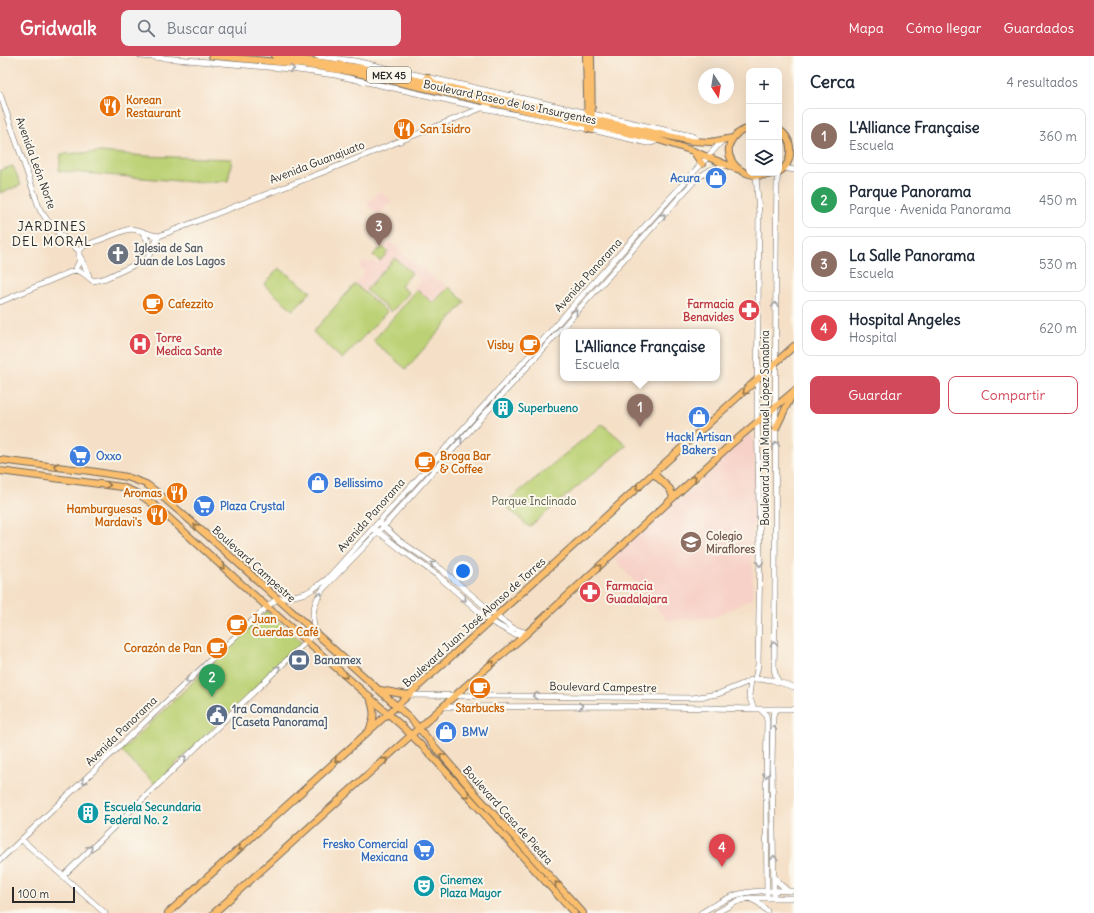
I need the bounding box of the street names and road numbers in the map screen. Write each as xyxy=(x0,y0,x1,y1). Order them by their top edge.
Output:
road number: MEX 45 xyxy=(367,67,411,83)
street label: Boulevard Paseo de los Insurgentes xyxy=(422,77,598,127)
street label: Avenida León Norte xyxy=(13,115,59,211)
street label: Avenida Guanajuato xyxy=(267,137,367,187)
street label: Avenida Panorama xyxy=(551,235,625,315)
street label: Boulevard Juan Manuel López Sanabria xyxy=(758,330,772,526)
street label: Avenida Panorama xyxy=(334,475,408,555)
street label: Boulevard Campestre xyxy=(209,523,299,605)
street label: Boulevard Juan José Alonso de Torres xyxy=(400,554,548,690)
street label: Boulevard Campestre xyxy=(549,679,657,695)
street label: Avenida Panorama xyxy=(82,693,160,769)
street label: Boulevard Casa de Piedra xyxy=(460,763,556,867)

